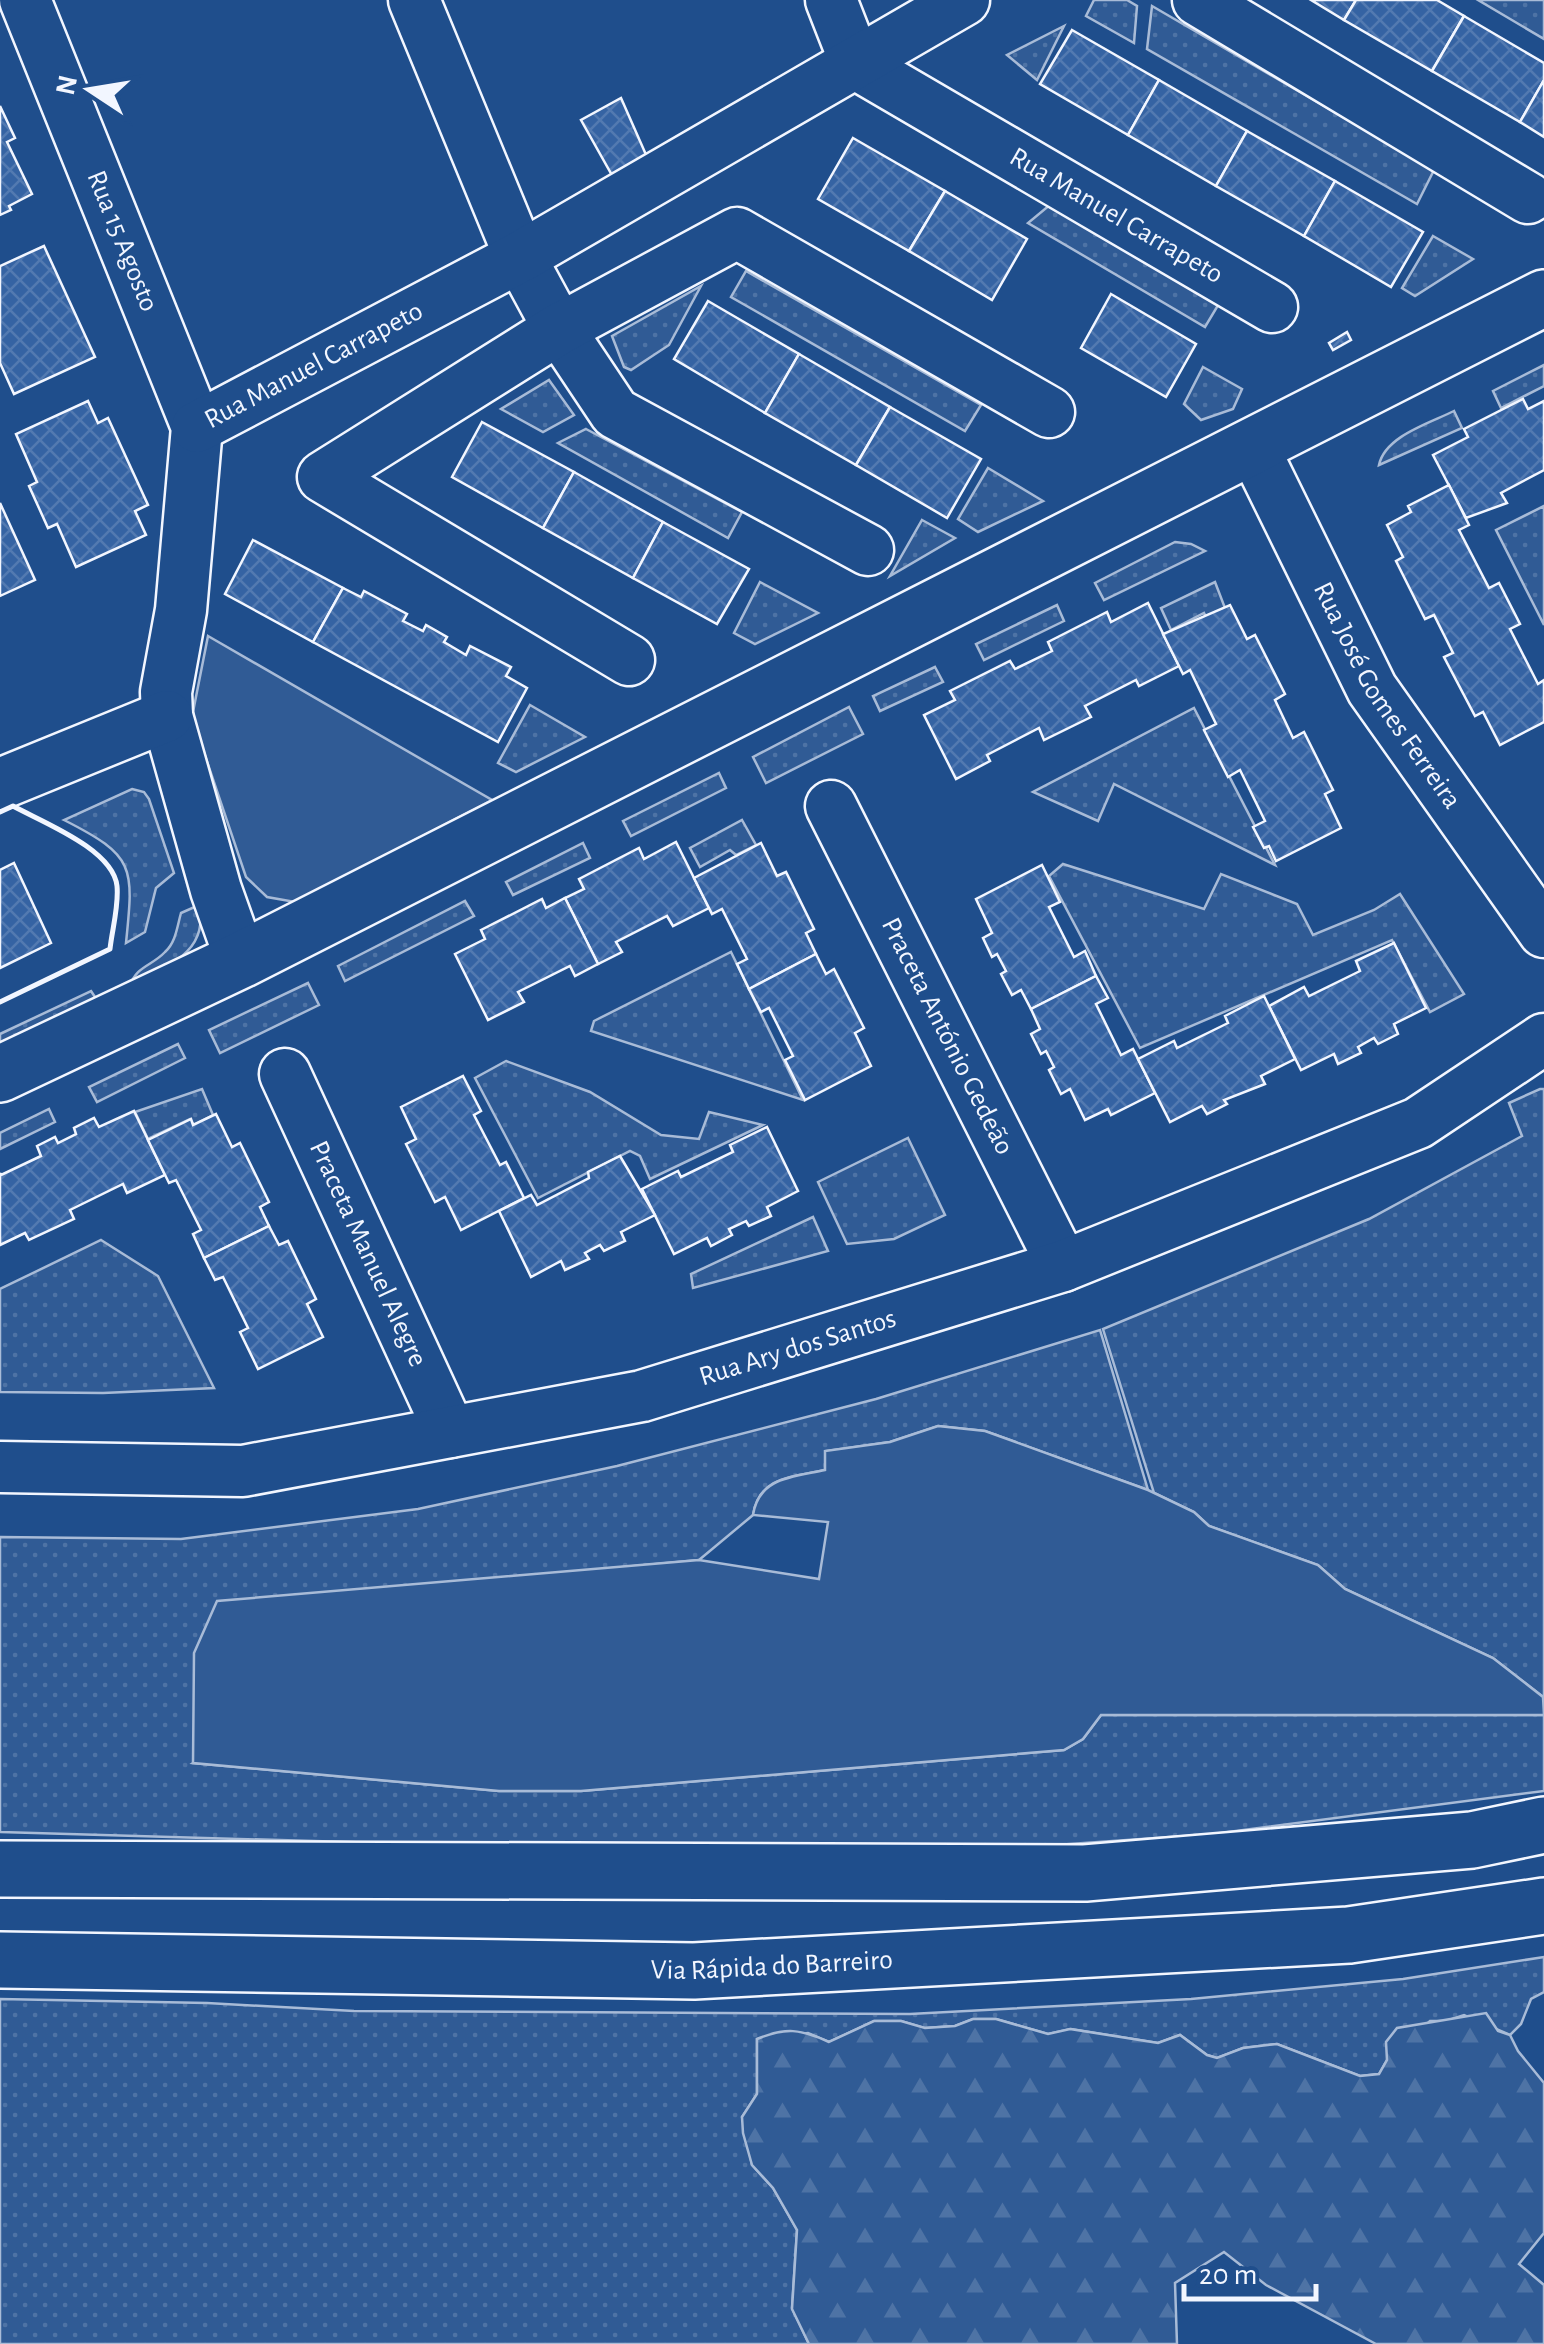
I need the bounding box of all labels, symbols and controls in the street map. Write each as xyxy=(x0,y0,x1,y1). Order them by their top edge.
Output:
north arrow xyxy=(40,40,140,140)
text: N xyxy=(52,73,83,98)
street label: Rua Manuel Carrapeto xyxy=(1005,143,1228,289)
street label: Rua 15 Agosto xyxy=(81,167,163,316)
street label: Rua Manuel Carrapeto xyxy=(200,297,427,434)
street label: Rua José Gomes Ferreira xyxy=(1308,578,1466,814)
street label: Praceta António Gedeão xyxy=(876,913,1019,1159)
street label: Praceta Manuel Alegre xyxy=(304,1137,432,1371)
street label: Rua Ary dos Santos xyxy=(696,1304,900,1391)
street label: Via Rápida do Barreiro xyxy=(651,1946,894,1985)
scale bar xyxy=(1184,2239,1316,2301)
text: 20 m xyxy=(1199,2260,1257,2290)

